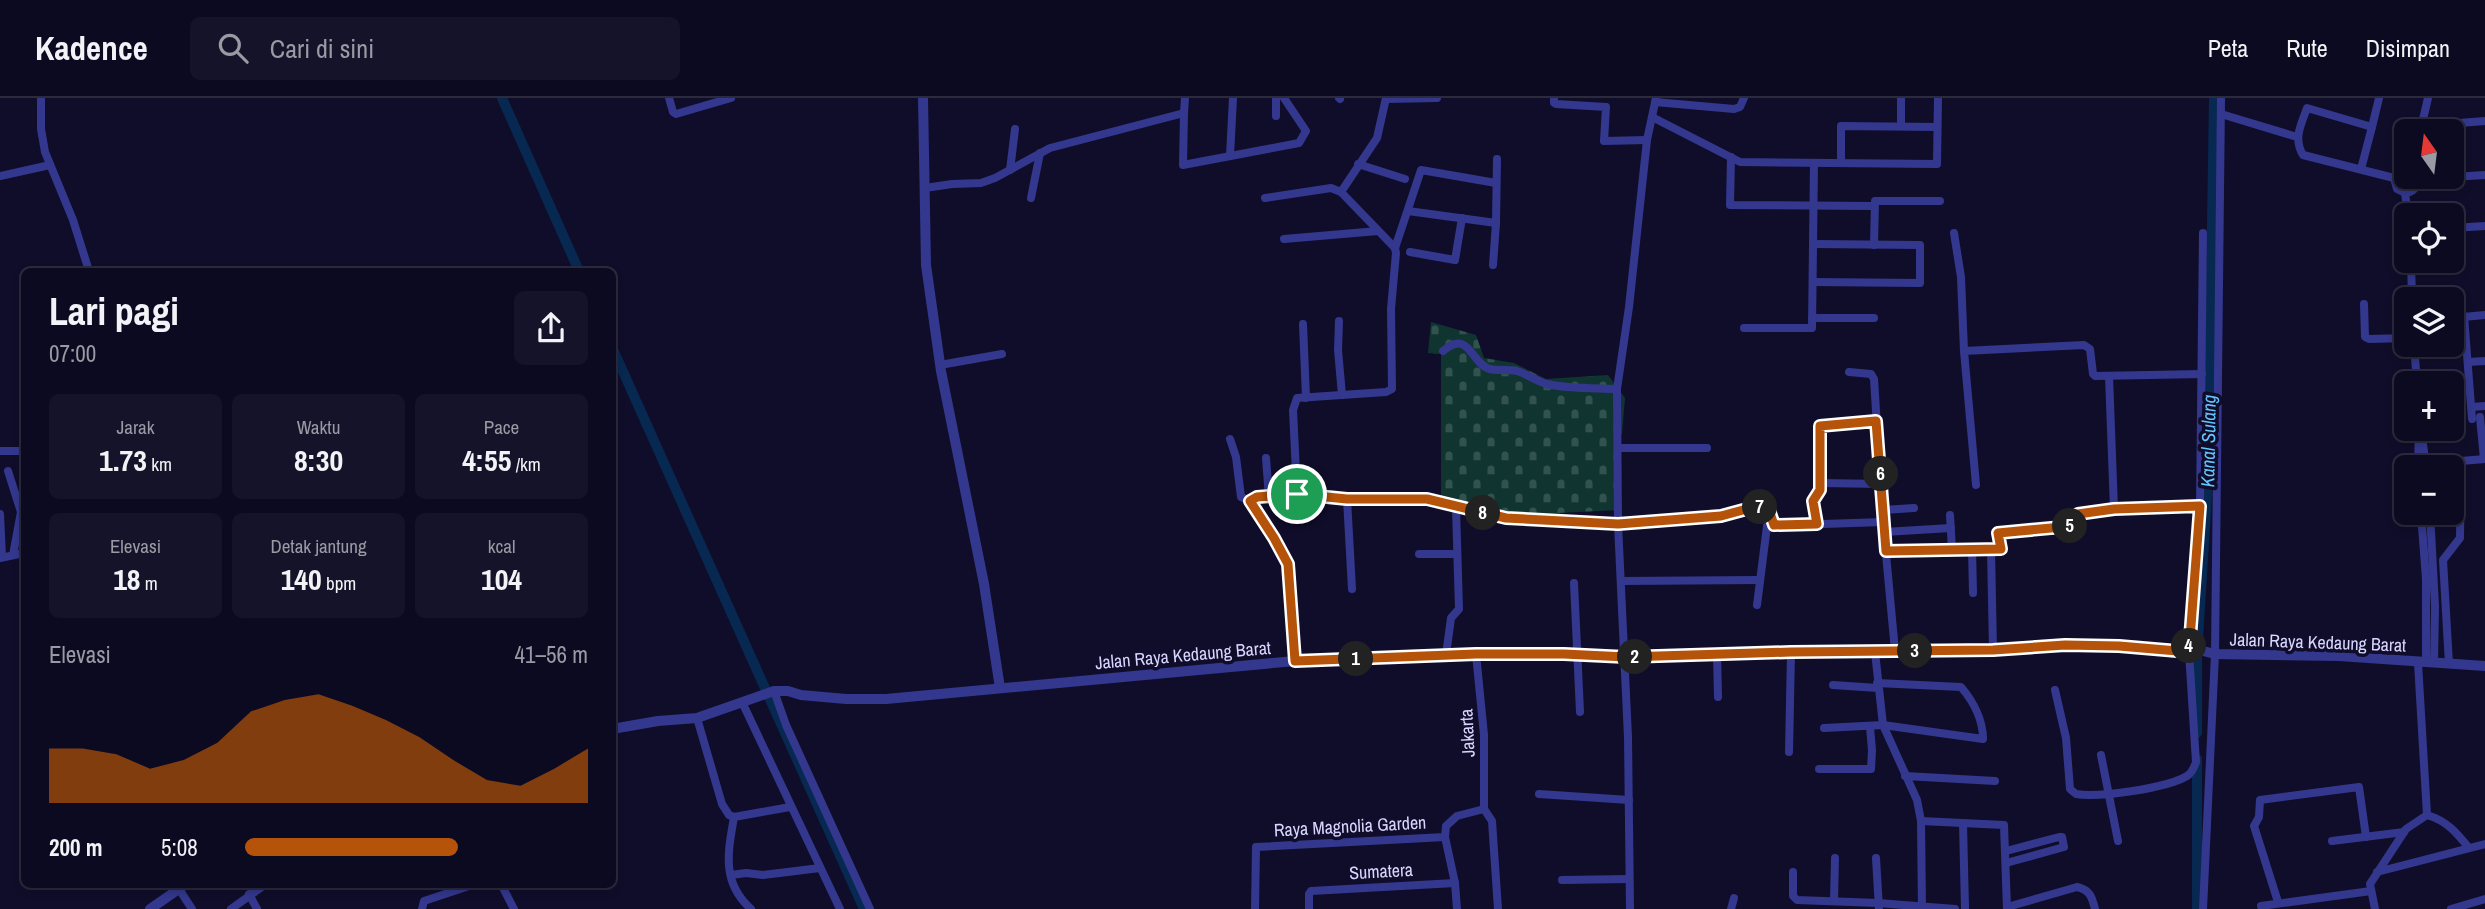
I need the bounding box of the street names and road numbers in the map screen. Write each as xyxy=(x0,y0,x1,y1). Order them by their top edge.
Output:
street label: Jalan Raya Kedaung Barat xyxy=(2229,626,2407,658)
street label: Jalan Raya Kedaung Barat xyxy=(1094,635,1272,675)
street label: Jakarta xyxy=(1453,708,1481,758)
street label: Raya Magnolia Garden xyxy=(1273,810,1427,842)
street label: Sumatera xyxy=(1348,857,1414,885)

